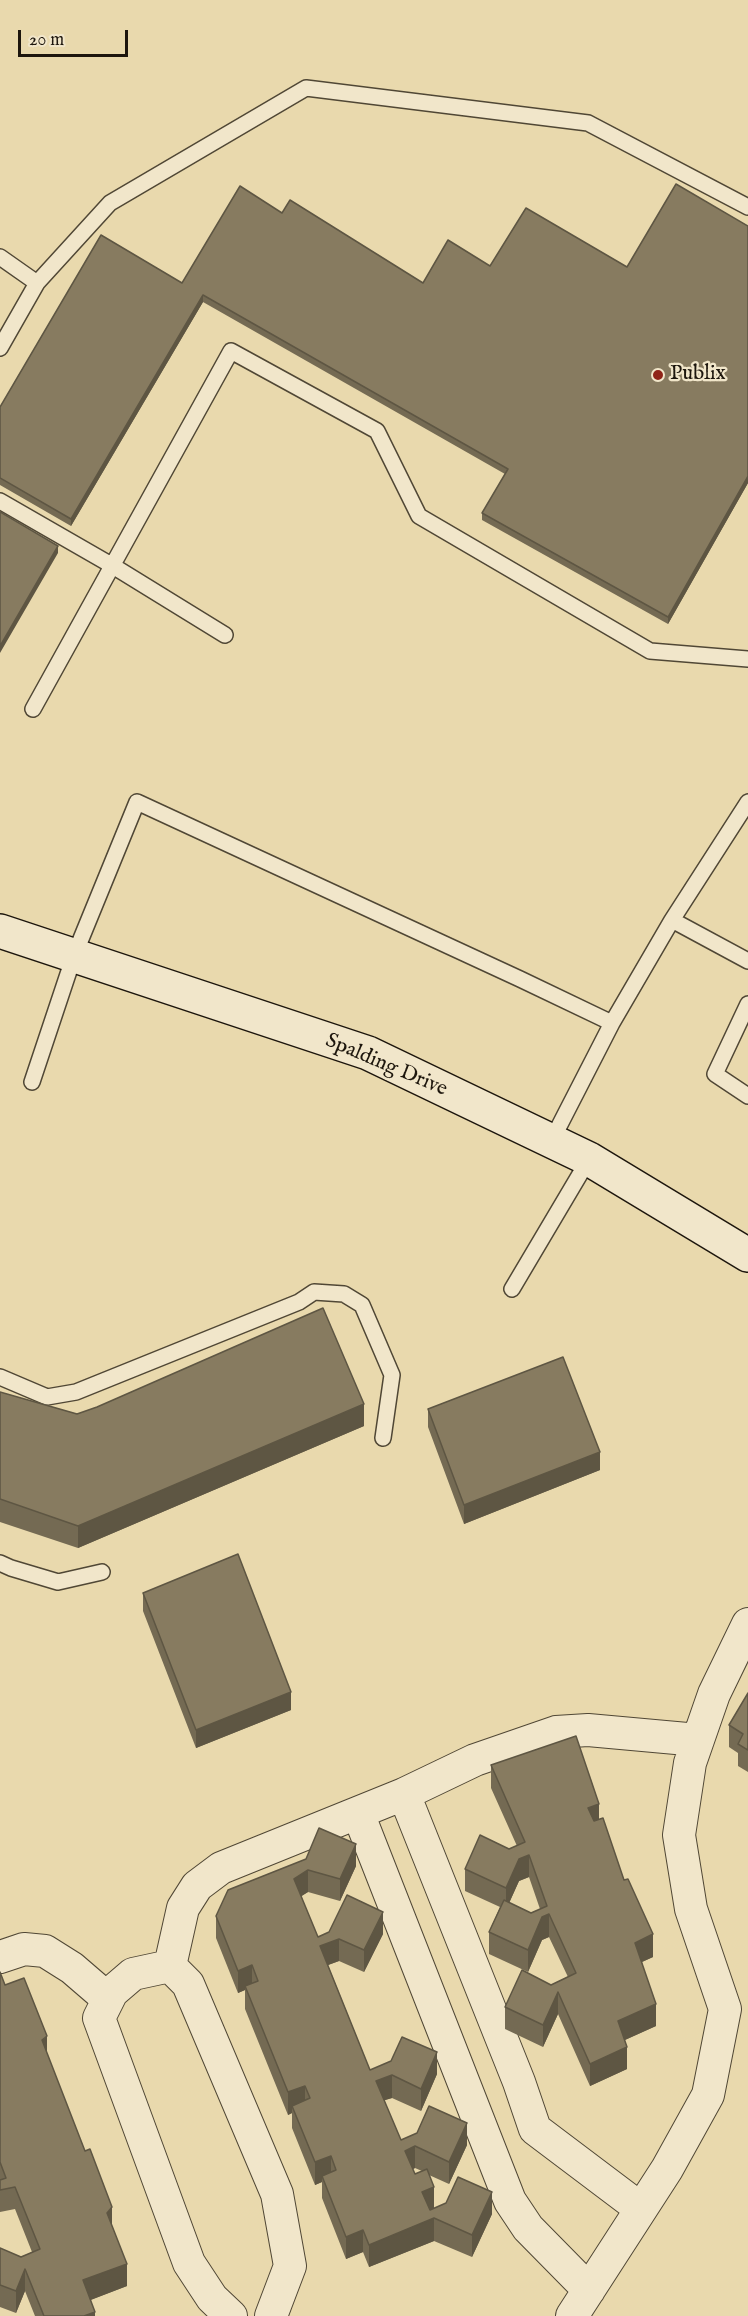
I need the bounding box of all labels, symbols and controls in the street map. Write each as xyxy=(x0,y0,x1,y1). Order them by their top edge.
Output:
scale bar xyxy=(21,18,130,56)
text: 20 m xyxy=(29,29,64,52)
place label: Publix xyxy=(670,362,726,388)
marker: Publix xyxy=(651,368,665,382)
street label: Spalding Drive xyxy=(321,1029,451,1103)

